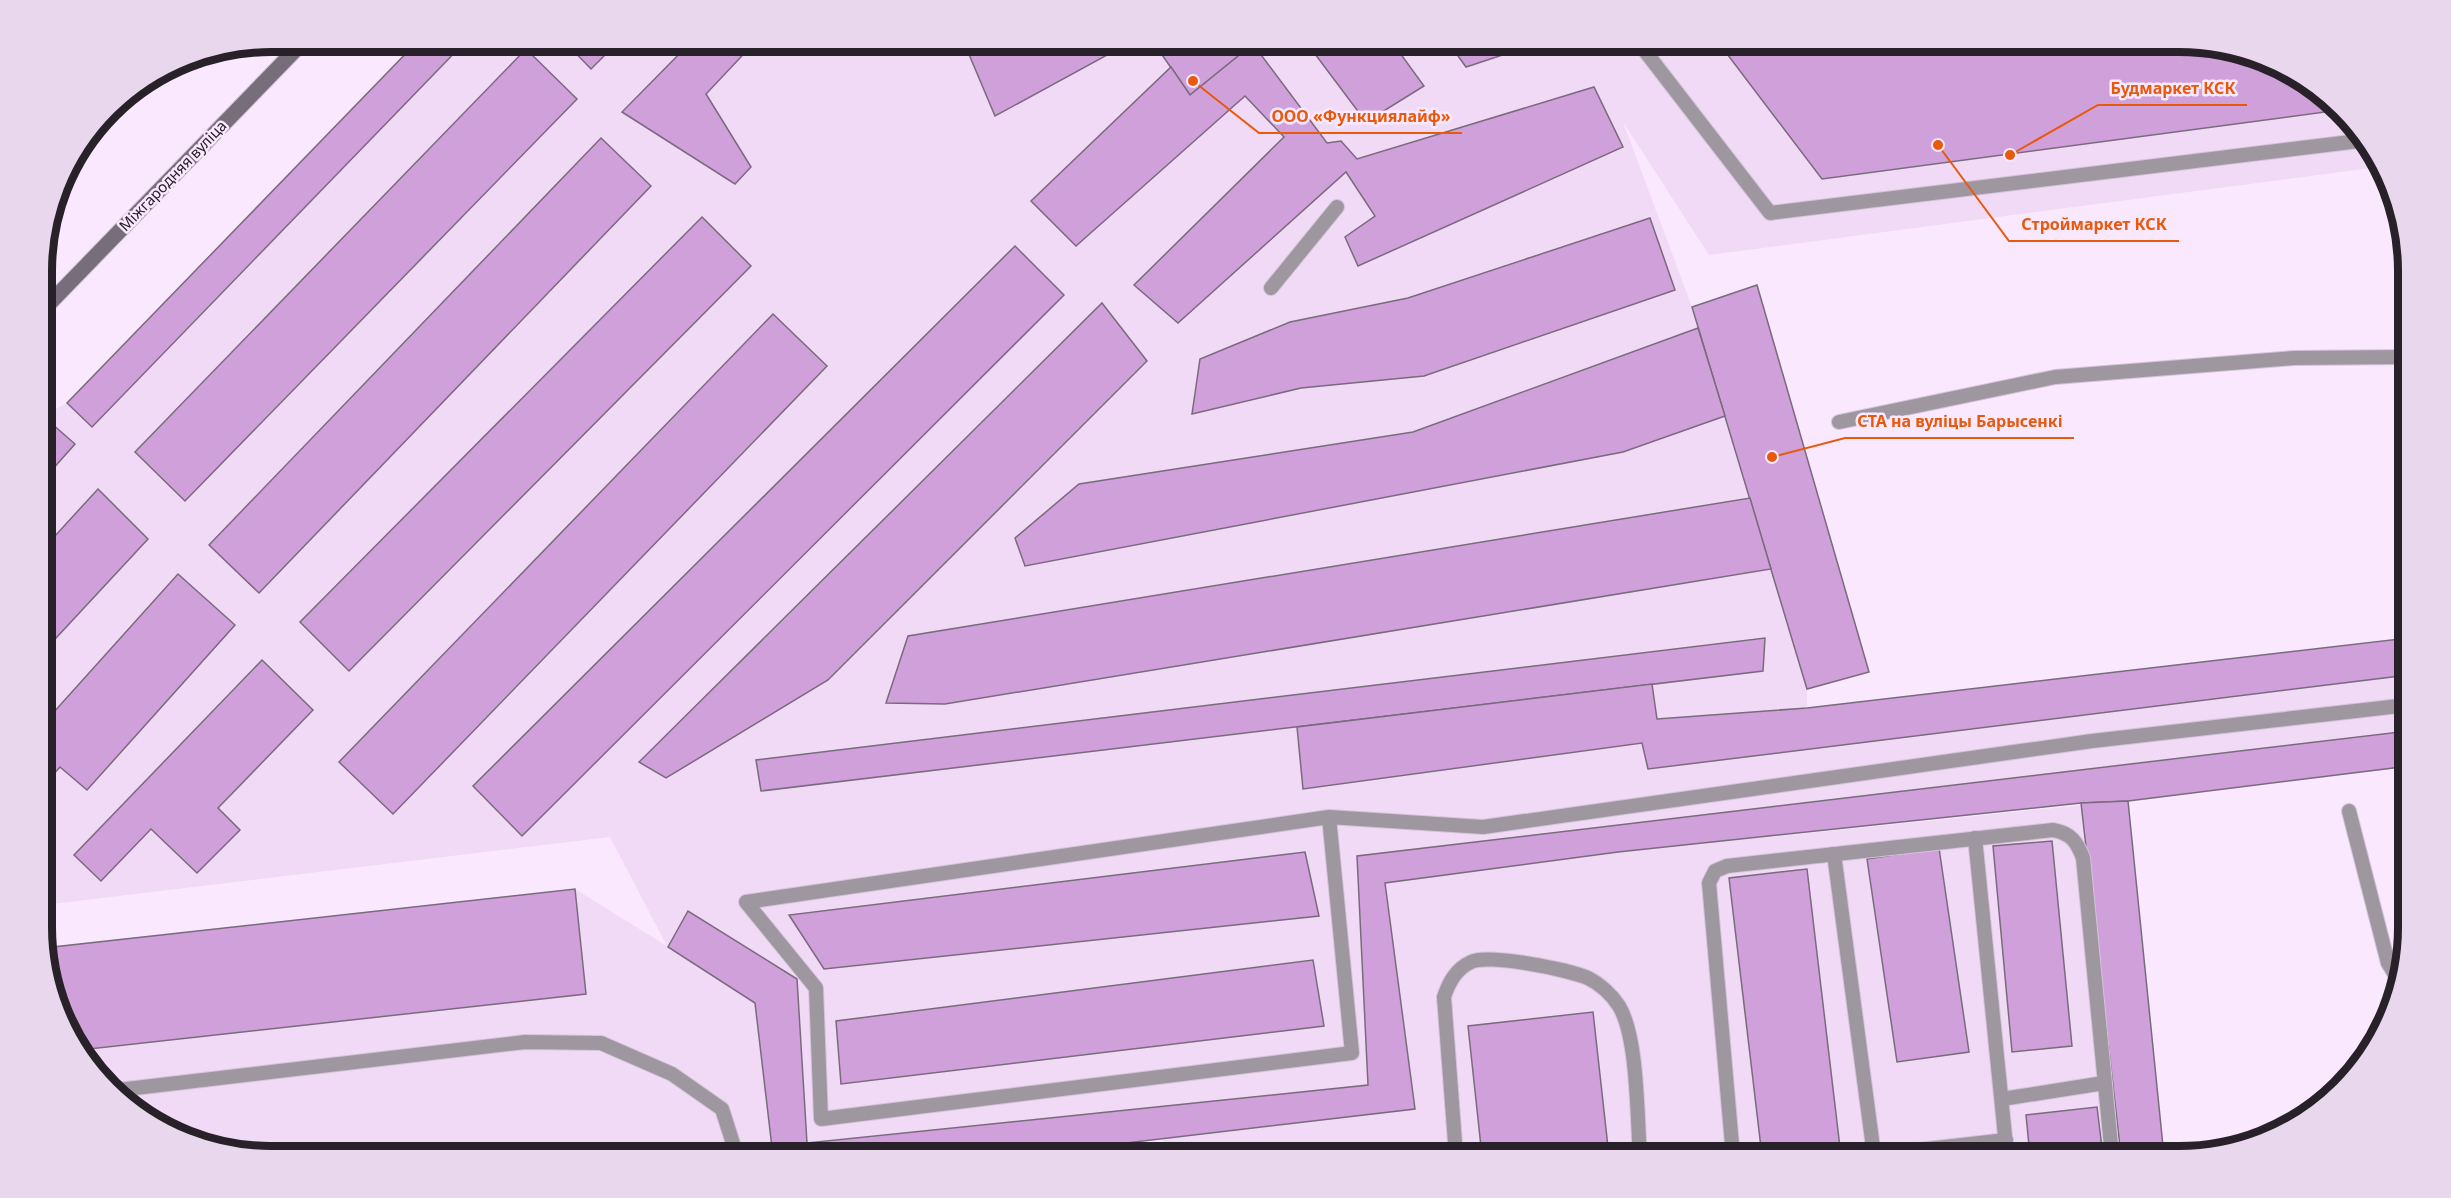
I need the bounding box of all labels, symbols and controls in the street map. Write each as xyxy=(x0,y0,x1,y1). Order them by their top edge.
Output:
callout: Будмаркет КСК xyxy=(2098,71,2247,105)
text: Будмаркет КСК xyxy=(2111,77,2236,99)
callout: ООО «Функциялайф» xyxy=(1259,99,1462,133)
text: ООО «Функциялайф» xyxy=(1271,105,1451,127)
street label: Міжгародняя вуліца xyxy=(114,116,230,235)
callout: Строймаркет КСК xyxy=(2009,207,2179,241)
text: Строймаркет КСК xyxy=(2021,213,2168,235)
callout: СТА на вуліцы Барысенкі xyxy=(1845,404,2074,438)
text: СТА на вуліцы Барысенкі xyxy=(1857,410,2063,432)

